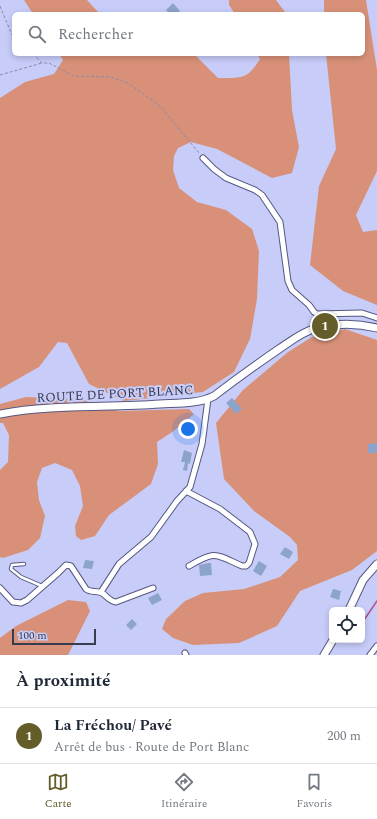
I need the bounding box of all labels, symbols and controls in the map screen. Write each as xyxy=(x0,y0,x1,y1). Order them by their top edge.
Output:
search box xyxy=(12,12,365,56)
icon: search xyxy=(26,23,48,45)
text: Rechercher xyxy=(58,23,133,46)
pin: 1 xyxy=(312,311,338,341)
street label: ROUTE DE PORT BLANC xyxy=(36,380,194,408)
your location xyxy=(178,419,198,439)
map controls xyxy=(329,607,365,643)
button: locate xyxy=(329,607,365,643)
scale bar xyxy=(12,627,96,646)
text: 100 m xyxy=(18,627,47,644)
text: À proximité xyxy=(16,668,111,694)
text: La Fréchou/ Pavé xyxy=(54,714,172,737)
text: 1 xyxy=(25,726,33,746)
text: 200 m xyxy=(327,726,361,746)
text: Arrêt de bus · Route de Port Blanc xyxy=(54,737,249,757)
tab: Carte xyxy=(45,771,72,812)
tab: Itinéraire xyxy=(161,771,207,812)
tab: Favoris xyxy=(297,771,332,812)

